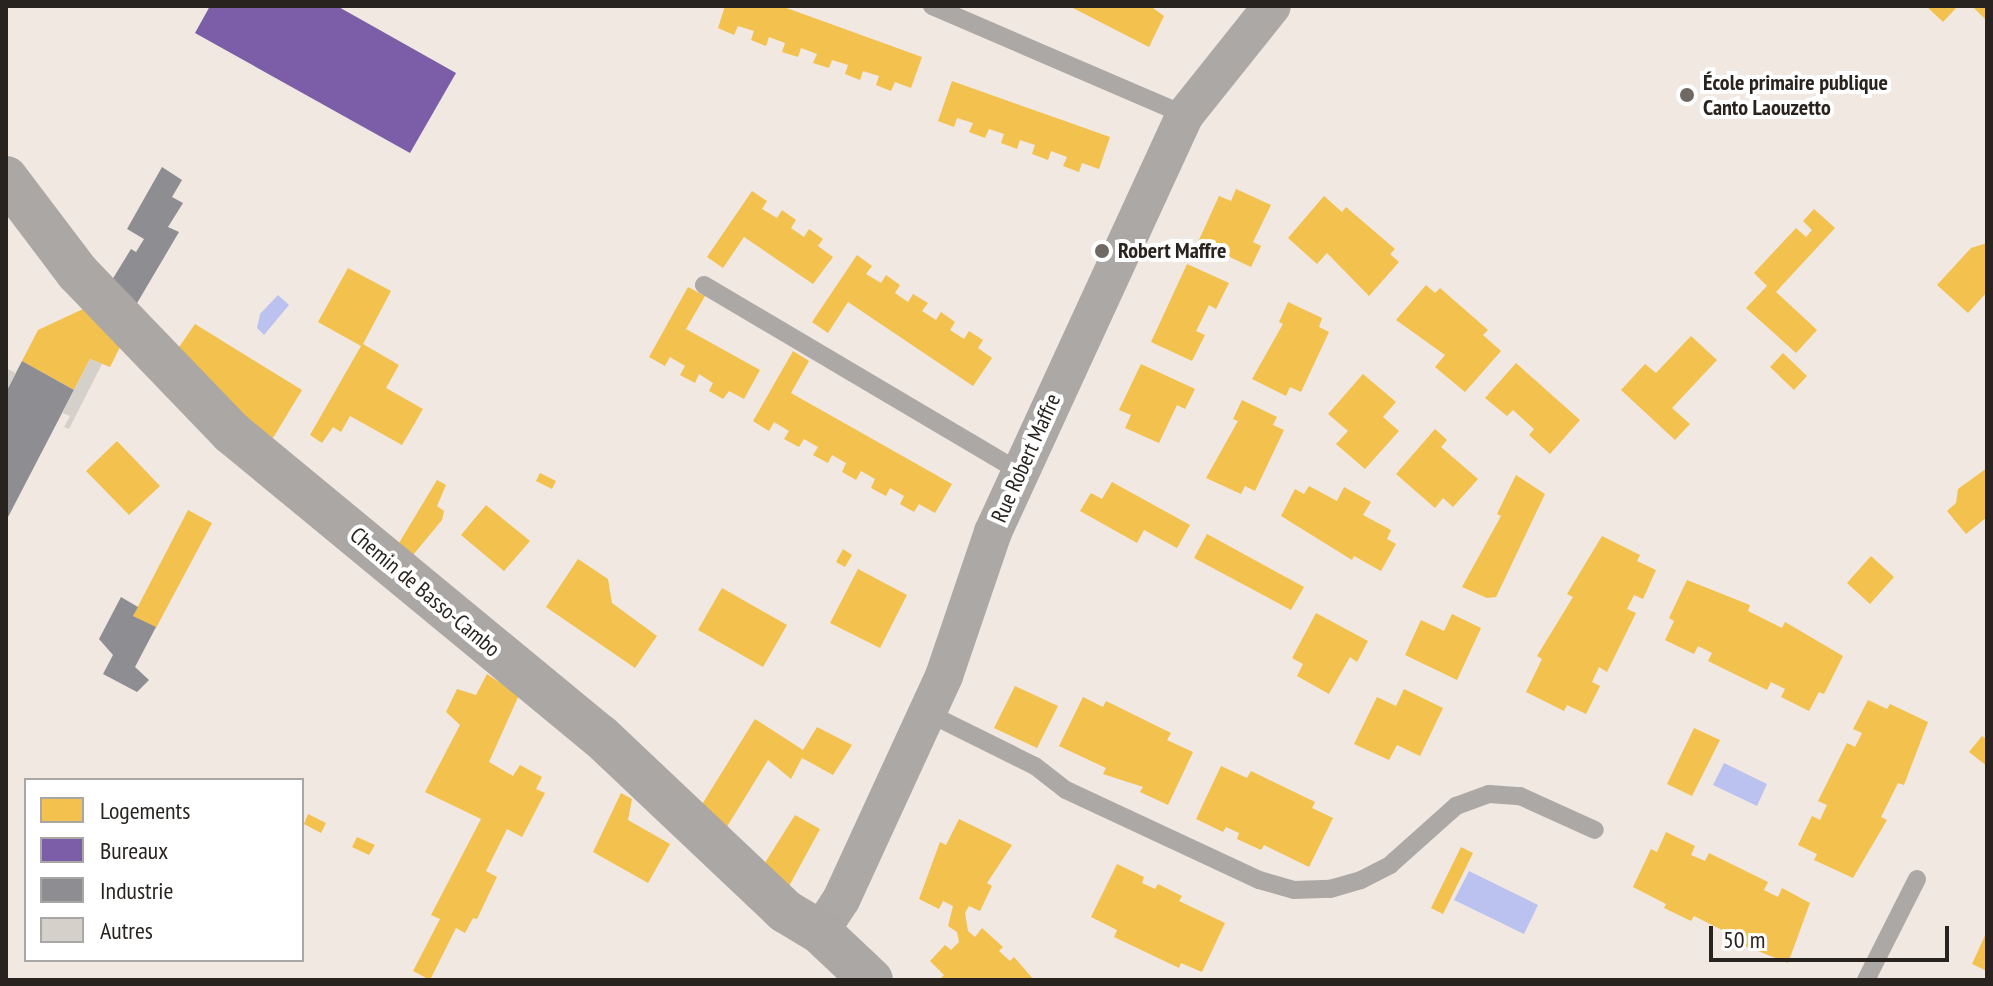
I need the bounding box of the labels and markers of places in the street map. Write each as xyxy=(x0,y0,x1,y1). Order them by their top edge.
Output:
place label: École primaire publique Canto Laouzetto xyxy=(1703,69,1888,120)
marker: École primaire publique Canto Laouzetto xyxy=(1678,86,1696,104)
place label: Robert Maffre xyxy=(1118,238,1226,264)
marker: Robert Maffre xyxy=(1093,242,1111,260)

